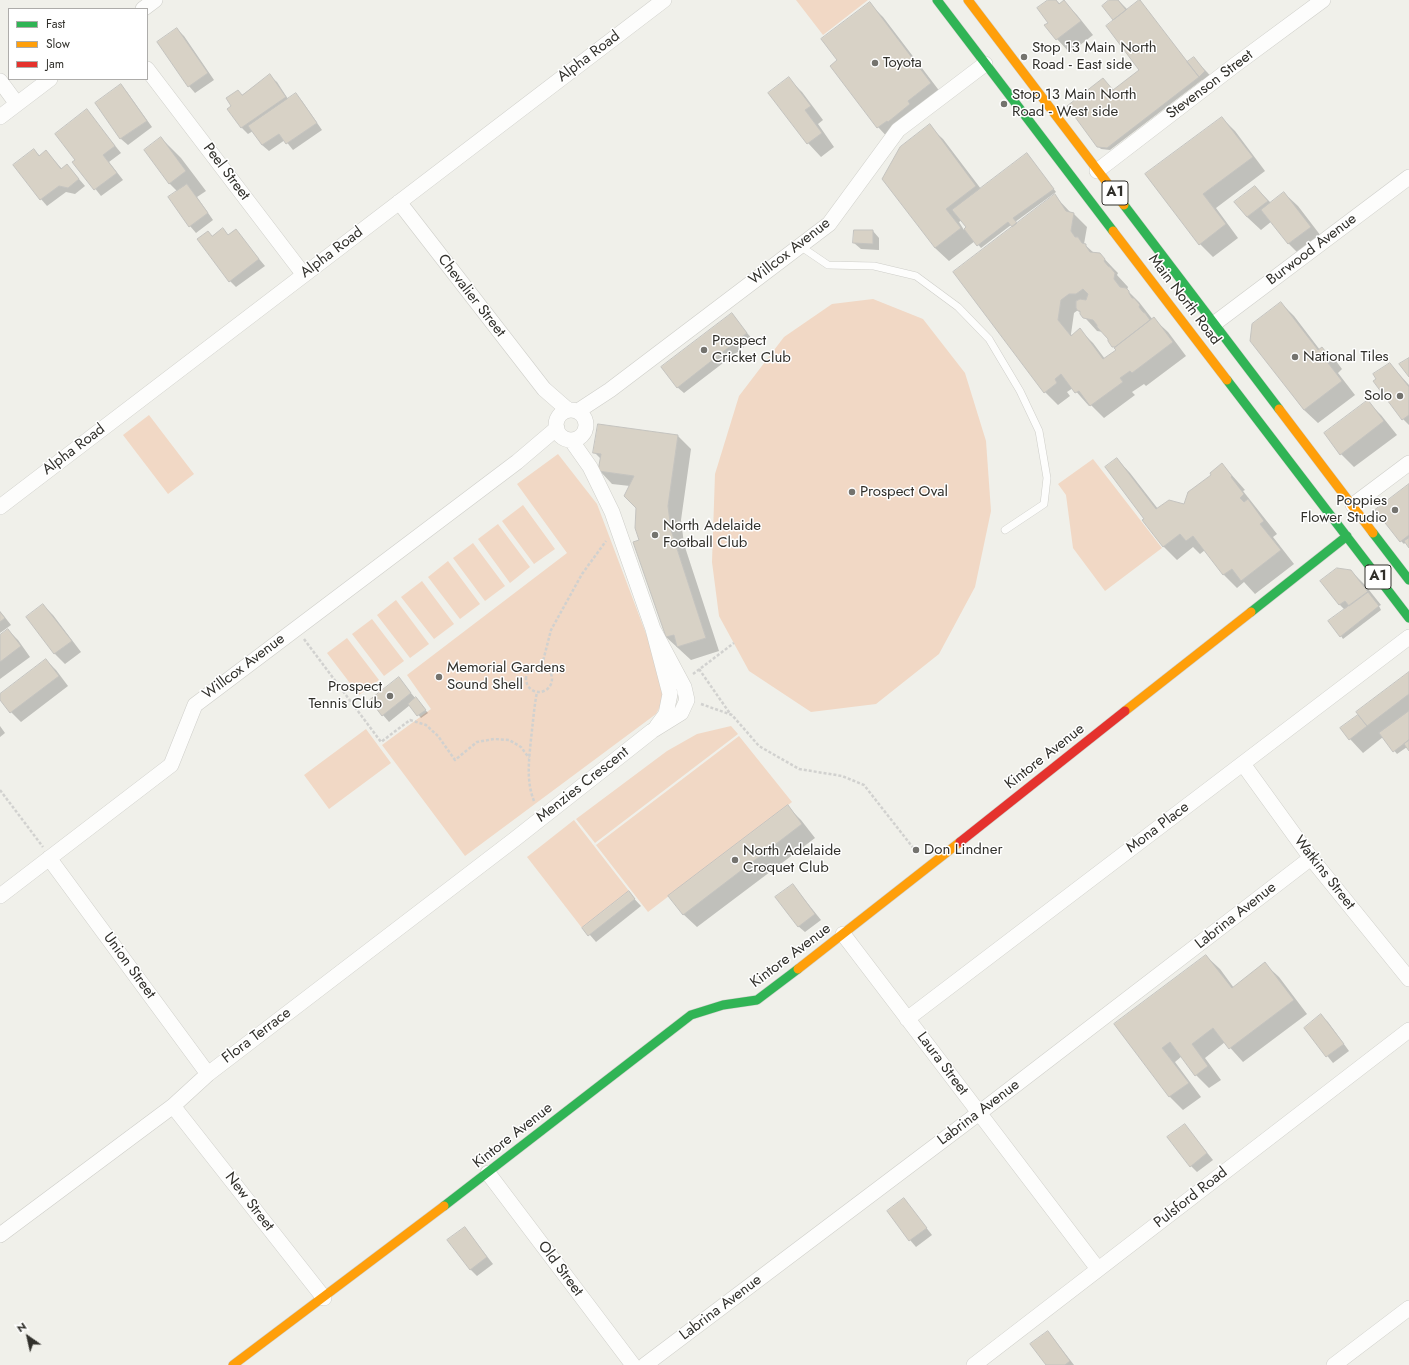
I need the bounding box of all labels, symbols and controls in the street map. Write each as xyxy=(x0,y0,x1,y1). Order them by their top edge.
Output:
legend xyxy=(8,8,148,80)
text: Fast xyxy=(46,15,65,33)
street label: Alpha Road xyxy=(554,28,624,86)
text: Slow xyxy=(46,35,70,53)
place label: Stop 13 Main North Road - East side xyxy=(1032,39,1157,74)
street label: Stevenson Street xyxy=(1163,47,1257,123)
marker: Stop 13 Main North Road - East side xyxy=(1019,52,1029,62)
place label: Toyota xyxy=(883,54,922,72)
text: Jam xyxy=(46,55,64,73)
marker: Toyota xyxy=(870,58,880,68)
place label: Stop 13 Main North Road - West side xyxy=(1012,86,1137,121)
marker: Stop 13 Main North Road - West side xyxy=(999,99,1009,109)
street label: Peel Street xyxy=(199,140,253,204)
road number: A1 xyxy=(1102,181,1128,205)
street label: Burwood Avenue xyxy=(1263,210,1361,290)
street label: Willcox Avenue xyxy=(746,215,834,289)
street label: Alpha Road xyxy=(297,224,367,282)
street label: Chevalier Street xyxy=(433,251,509,341)
street label: Main North Road xyxy=(1144,251,1224,349)
place label: Prospect Cricket Club xyxy=(712,332,791,367)
marker: Prospect Cricket Club xyxy=(699,345,709,355)
place label: National Tiles xyxy=(1303,348,1389,366)
marker: National Tiles xyxy=(1290,352,1300,362)
place label: Solo xyxy=(1364,387,1392,405)
marker: Solo xyxy=(1395,391,1405,401)
street label: Alpha Road xyxy=(39,421,109,479)
place label: Prospect Oval xyxy=(860,483,948,501)
marker: Prospect Oval xyxy=(847,487,857,497)
place label: Poppies Flower Studio xyxy=(1300,492,1387,527)
marker: Poppies Flower Studio xyxy=(1390,505,1400,515)
place label: North Adelaide Football Club xyxy=(663,517,761,552)
marker: North Adelaide Football Club xyxy=(650,530,660,540)
road number: A1 xyxy=(1365,565,1391,589)
street label: Willcox Avenue xyxy=(199,630,289,704)
place label: Memorial Gardens Sound Shell xyxy=(447,659,565,694)
marker: Memorial Gardens Sound Shell xyxy=(434,672,444,682)
place label: Prospect Tennis Club xyxy=(308,678,382,713)
marker: Prospect Tennis Club xyxy=(385,691,395,701)
street label: Kintore Avenue xyxy=(1002,720,1088,794)
street label: Menzies Crescent xyxy=(533,743,633,827)
street label: Mona Place xyxy=(1123,799,1193,857)
street label: Watkins Street xyxy=(1290,832,1358,914)
place label: Don Lindner xyxy=(924,841,1003,859)
place label: North Adelaide Croquet Club xyxy=(743,842,841,877)
marker: Don Lindner xyxy=(911,845,921,855)
marker: North Adelaide Croquet Club xyxy=(730,855,740,865)
street label: Labrina Avenue xyxy=(1192,879,1280,953)
street label: Kintore Avenue xyxy=(747,920,835,992)
street label: Union Street xyxy=(99,929,159,1003)
street label: Flora Terrace xyxy=(219,1004,295,1068)
street label: Laura Street xyxy=(912,1029,972,1099)
street label: Labrina Avenue xyxy=(935,1076,1023,1150)
street label: Kintore Avenue xyxy=(470,1099,556,1173)
street label: Pulsford Road xyxy=(1151,1164,1231,1232)
street label: New Street xyxy=(220,1169,278,1235)
street label: Old Street xyxy=(534,1238,586,1300)
street label: Labrina Avenue xyxy=(677,1271,765,1345)
north arrow xyxy=(8,1317,48,1357)
text: N xyxy=(13,1318,29,1336)

